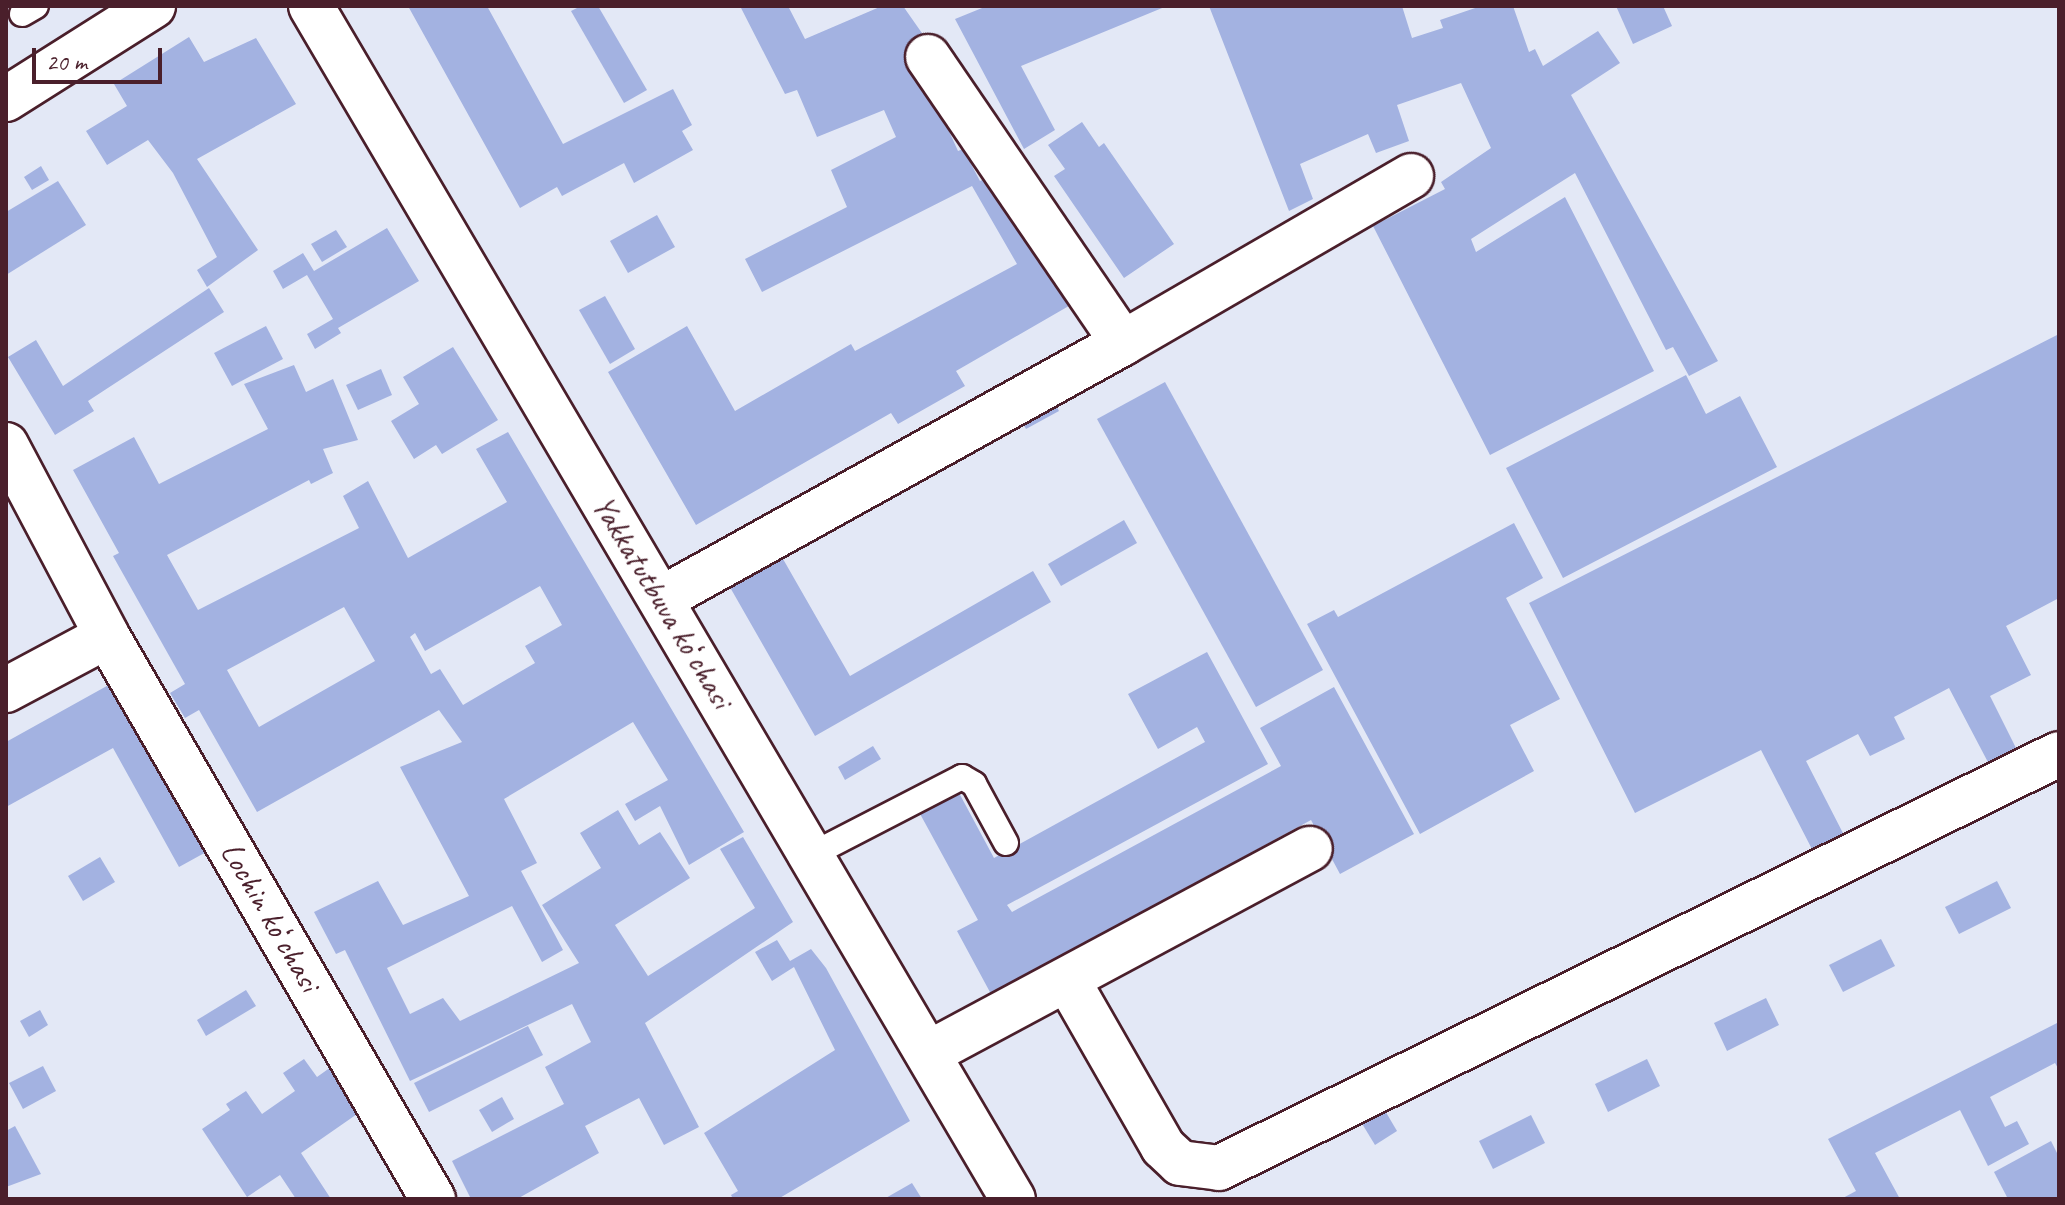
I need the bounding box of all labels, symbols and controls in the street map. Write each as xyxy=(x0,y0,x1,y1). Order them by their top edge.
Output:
scale bar xyxy=(36,32,166,82)
text: 20 m xyxy=(46,47,87,77)
street label: Yakkatutbuva koʻchasi xyxy=(583,489,741,715)
street label: Lochin koʻchasi xyxy=(212,835,328,999)

